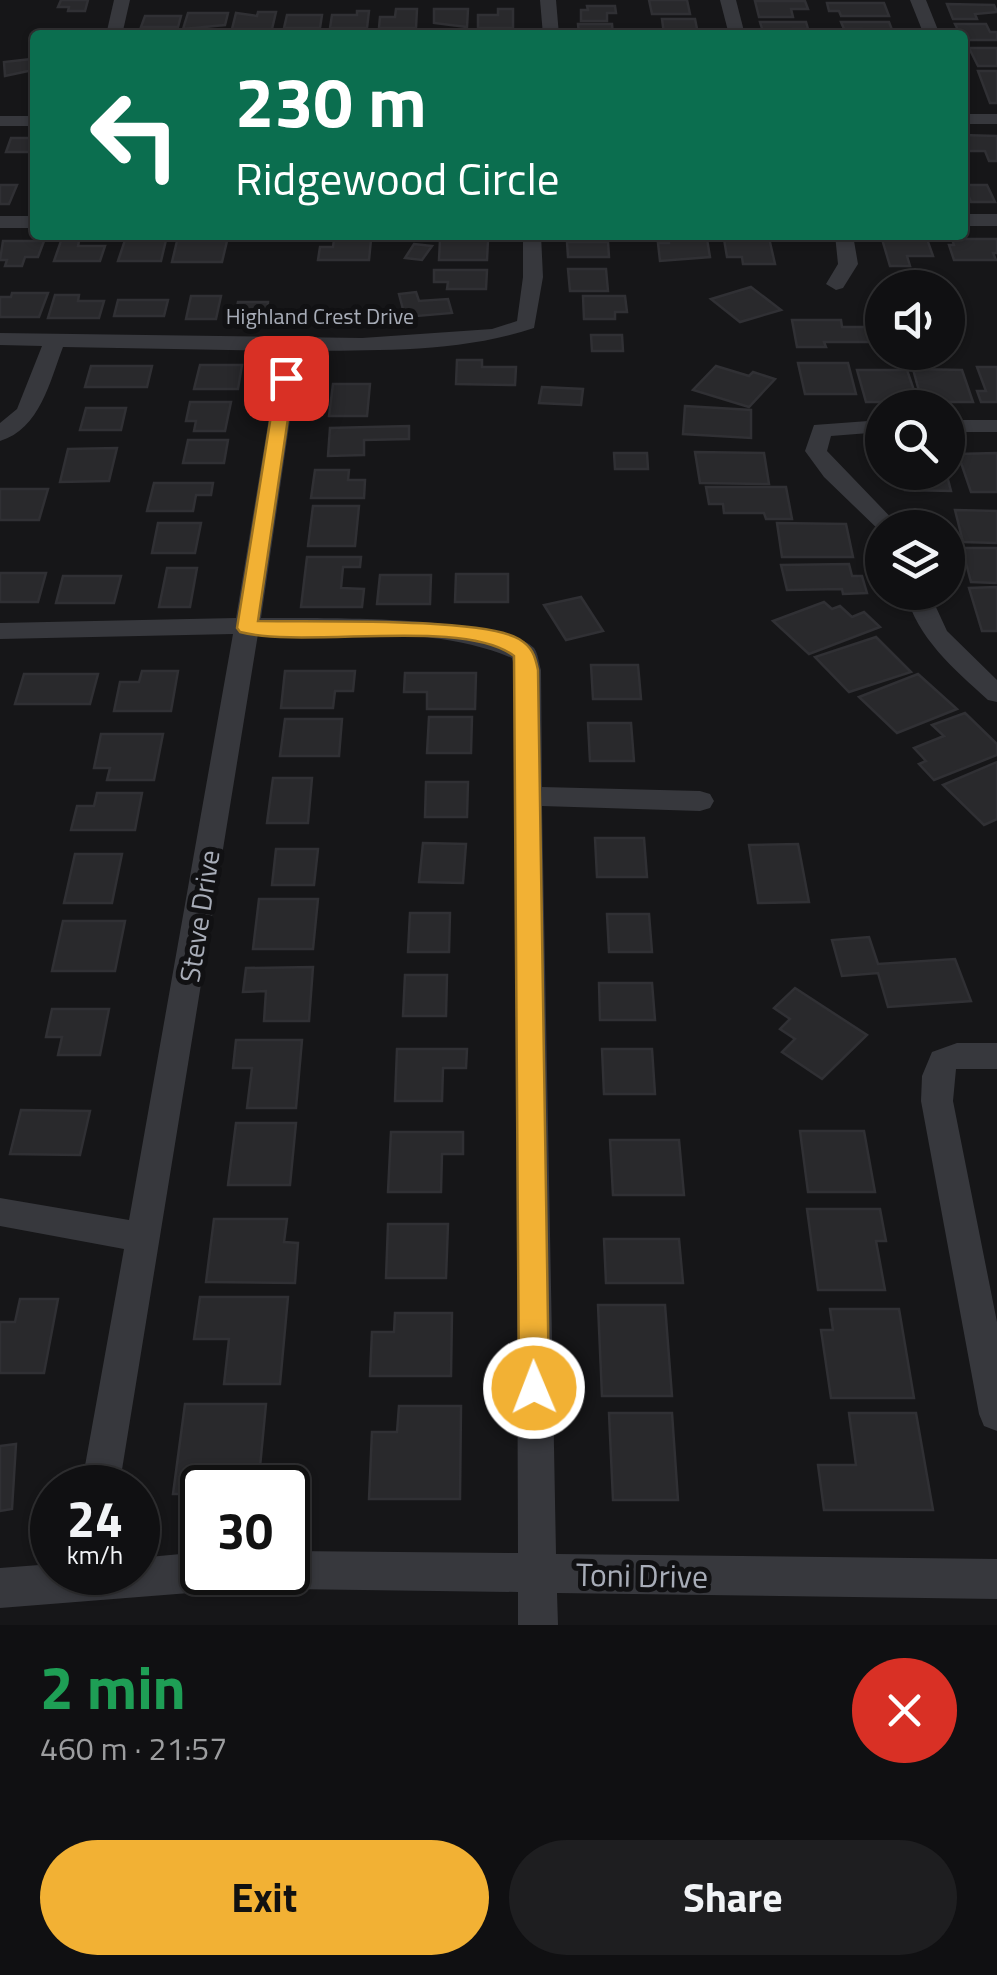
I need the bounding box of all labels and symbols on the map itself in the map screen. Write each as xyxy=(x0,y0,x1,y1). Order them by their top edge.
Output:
street label: Highland Crest Drive xyxy=(226,299,414,333)
pin xyxy=(244,336,329,421)
street label: Steve Drive xyxy=(167,847,231,985)
position arrow xyxy=(482,1336,586,1440)
speed limit sign: 30 xyxy=(180,1465,310,1595)
street label: Toni Drive xyxy=(576,1550,708,1600)

